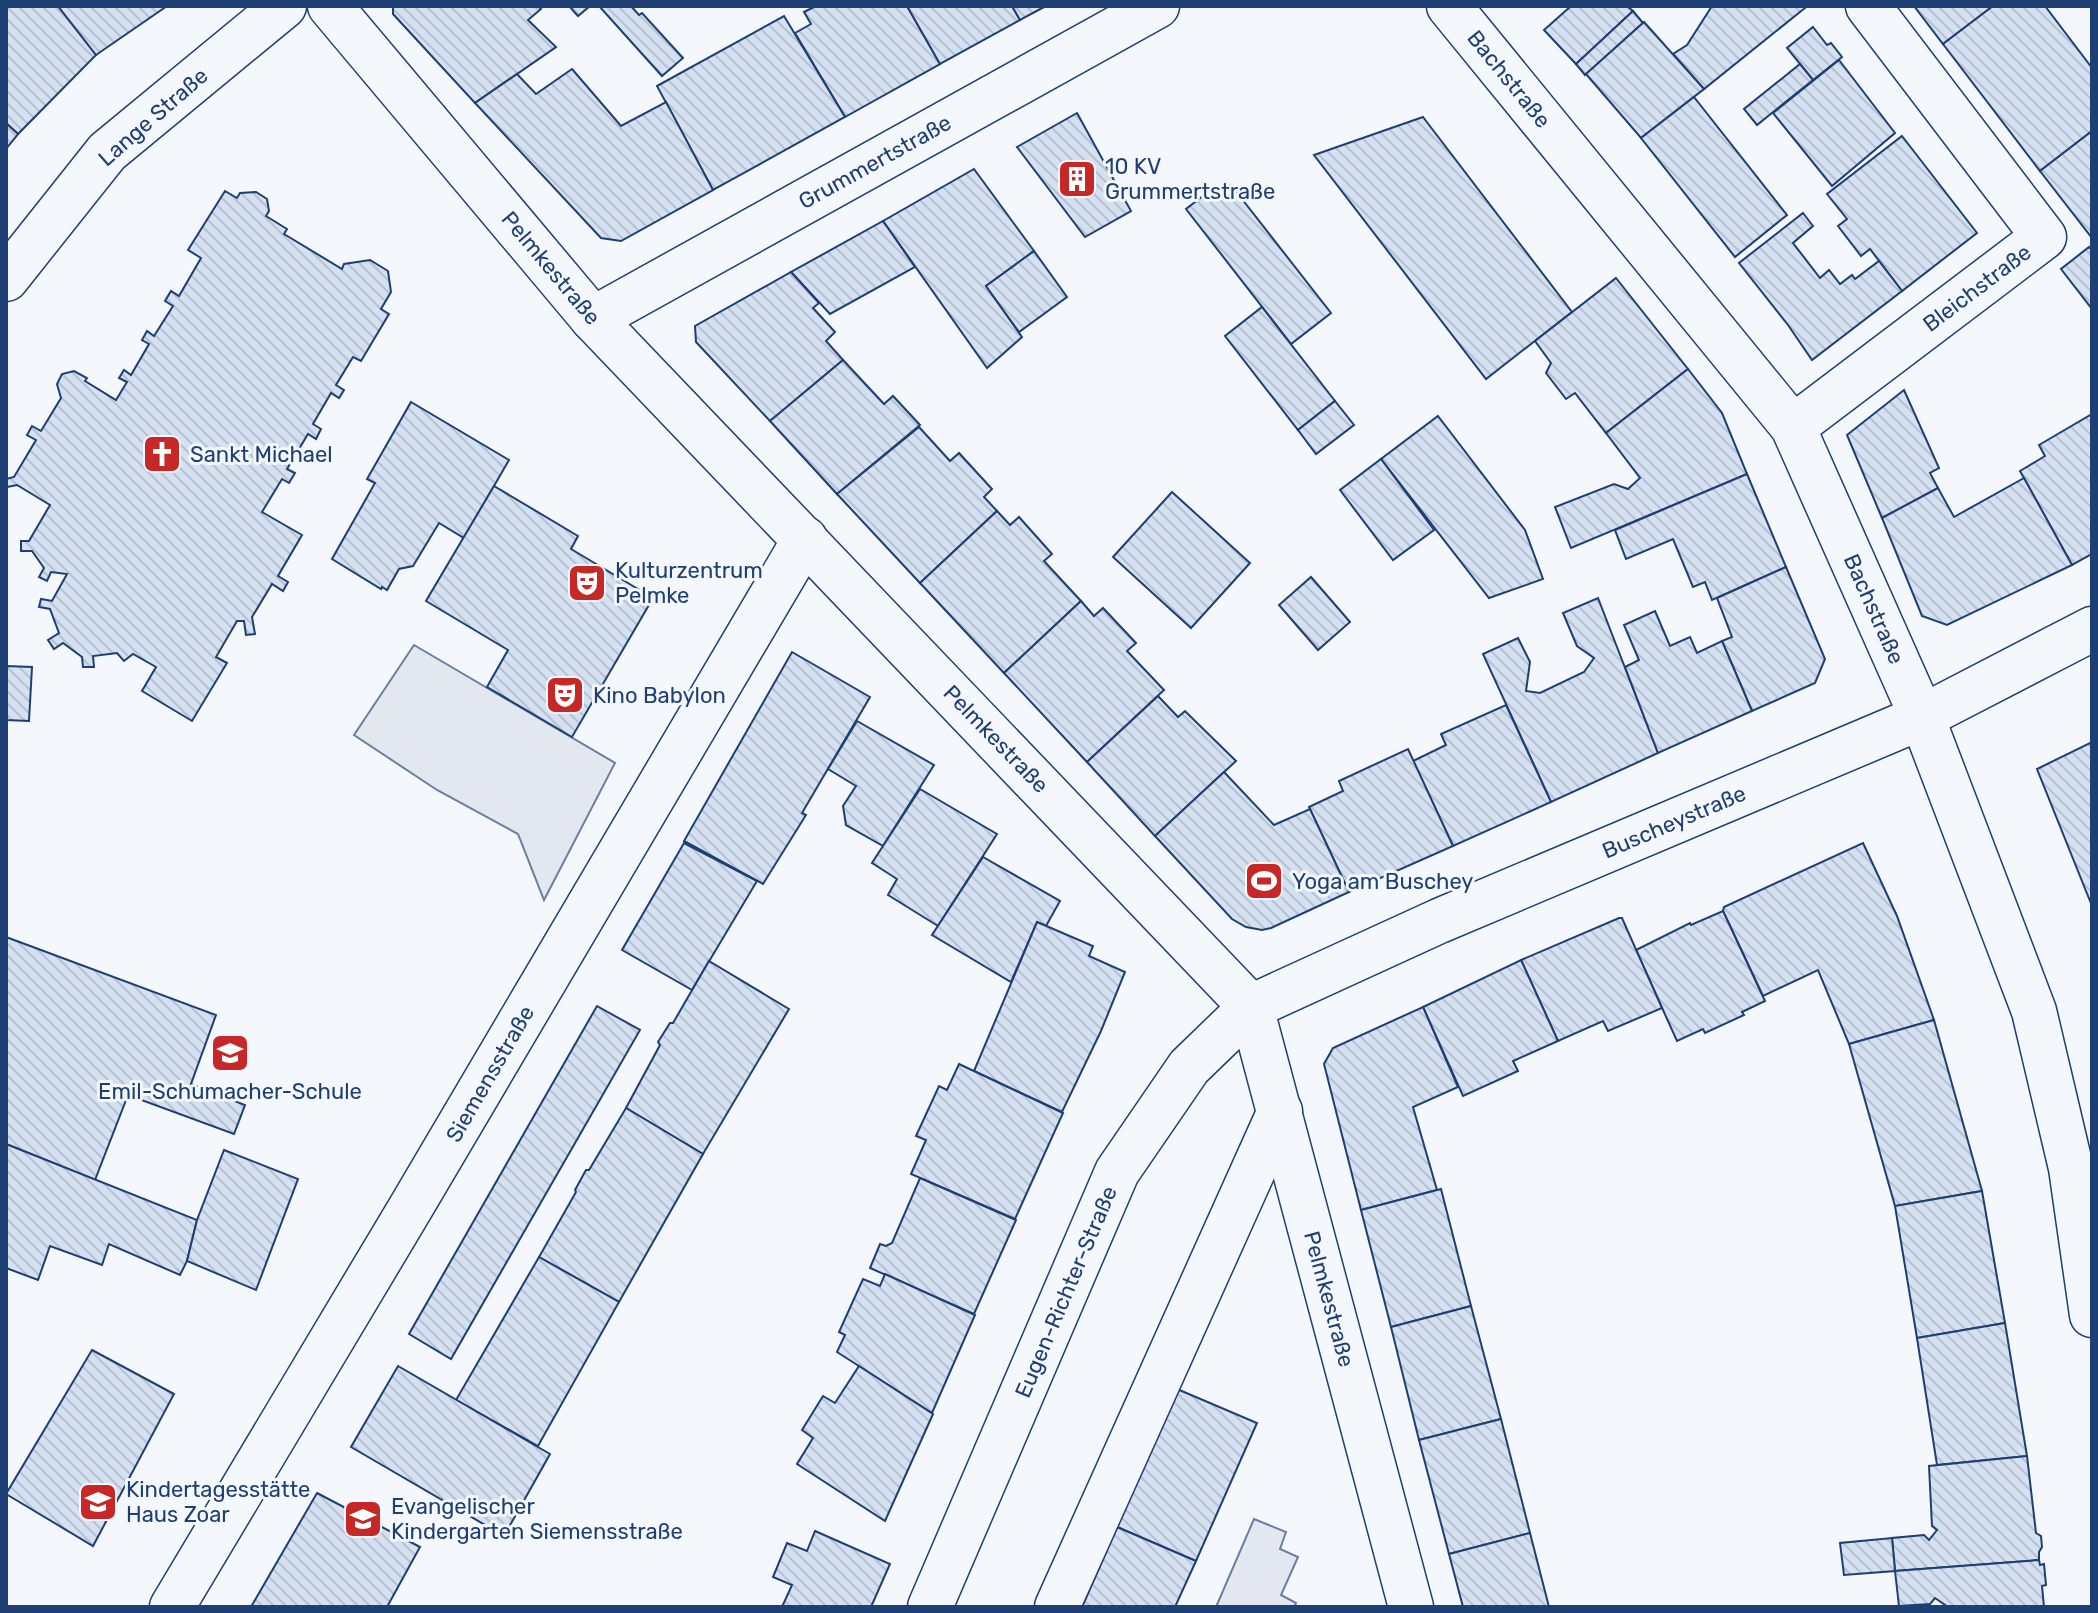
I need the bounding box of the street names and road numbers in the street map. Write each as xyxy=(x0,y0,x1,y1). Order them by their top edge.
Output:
street label: Bachstraße xyxy=(1461,25,1557,133)
street label: Lange Straße xyxy=(93,62,213,172)
street label: Grummertstraße xyxy=(794,109,956,215)
street label: Pelmkestraße xyxy=(496,206,606,330)
street label: Bleichstraße xyxy=(1918,239,2036,337)
street label: Bachstraße xyxy=(1838,550,1910,668)
street label: Pelmkestraße xyxy=(938,679,1054,799)
street label: Buscheystraße xyxy=(1598,780,1750,864)
street label: Siemensstraße xyxy=(440,1001,540,1147)
street label: Eugen-Richter-Straße xyxy=(1009,1182,1123,1402)
street label: Pelmkestraße xyxy=(1298,1228,1360,1370)

